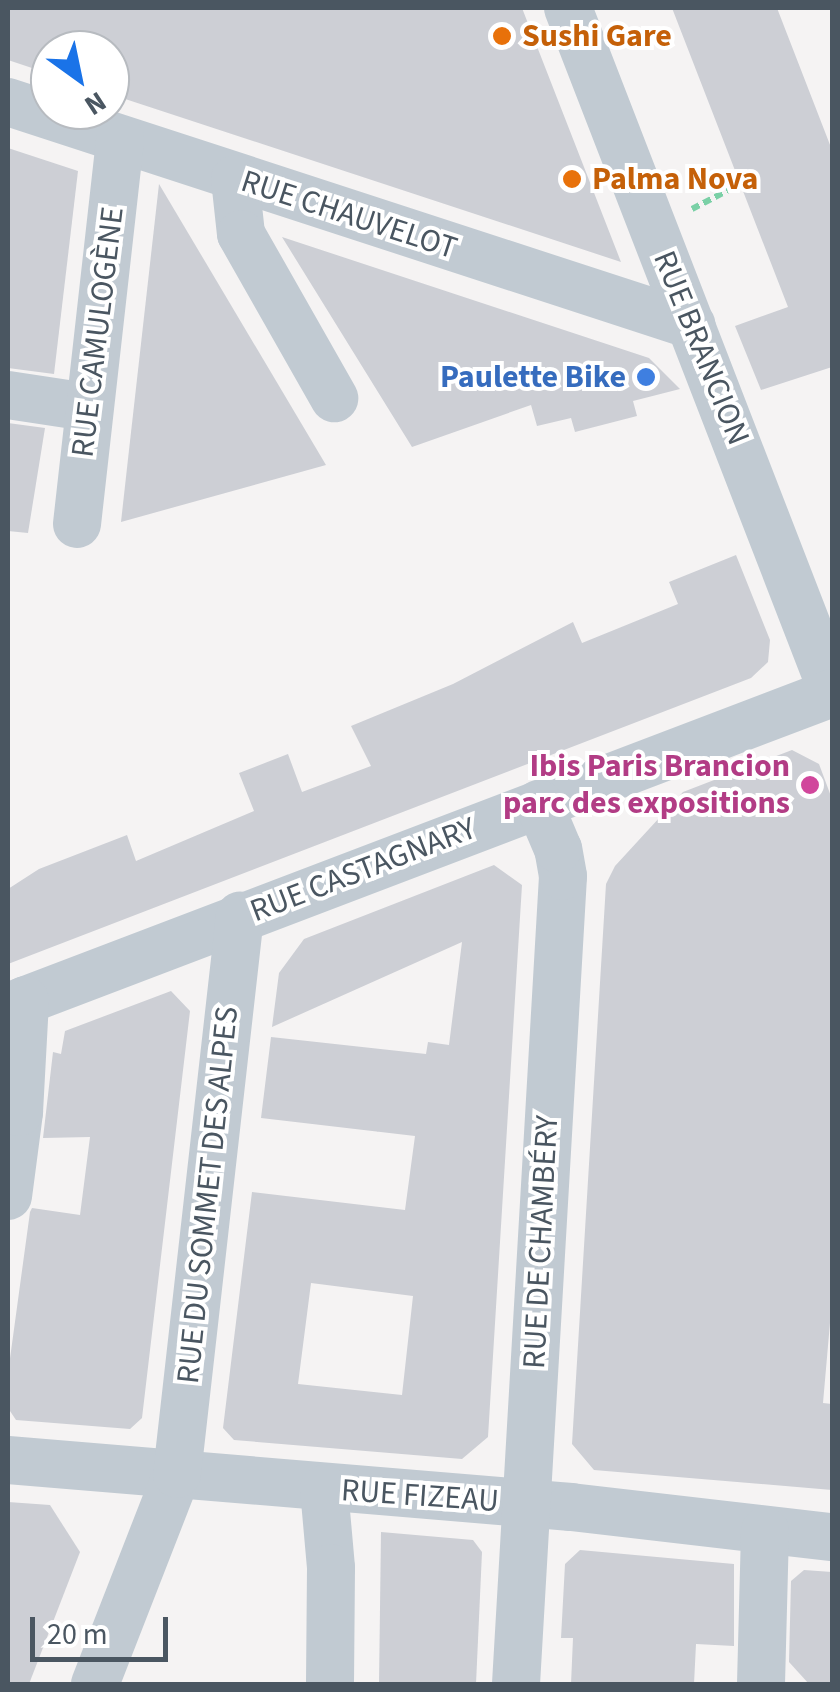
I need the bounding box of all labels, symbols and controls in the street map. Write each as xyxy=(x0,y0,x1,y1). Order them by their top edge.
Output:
place label: Sushi Gare xyxy=(522,17,672,55)
marker: Sushi Gare xyxy=(491,25,513,47)
north arrow xyxy=(30,30,130,130)
text: N xyxy=(77,82,114,125)
place label: Palma Nova xyxy=(592,160,758,198)
street label: RUE CHAUVELOT xyxy=(236,162,462,268)
marker: Palma Nova xyxy=(561,168,583,190)
street label: RUE CAMULOGÈNE xyxy=(64,205,132,459)
street label: RUE BRANCION xyxy=(645,245,757,451)
place label: Paulette Bike xyxy=(440,358,626,396)
marker: Paulette Bike xyxy=(635,366,657,388)
place label: Ibis Paris Brancion parc des expositions xyxy=(503,748,790,823)
marker: Ibis Paris Brancion parc des expositions xyxy=(799,774,821,796)
street label: RUE CASTAGNARY xyxy=(245,809,481,931)
street label: RUE DU SOMMET DES ALPES xyxy=(169,1004,247,1386)
street label: RUE DE CHAMBÉRY xyxy=(515,1114,567,1370)
street label: RUE FIZEAU xyxy=(340,1471,500,1521)
scale bar xyxy=(35,1597,172,1659)
text: 20 m xyxy=(47,1613,108,1656)

